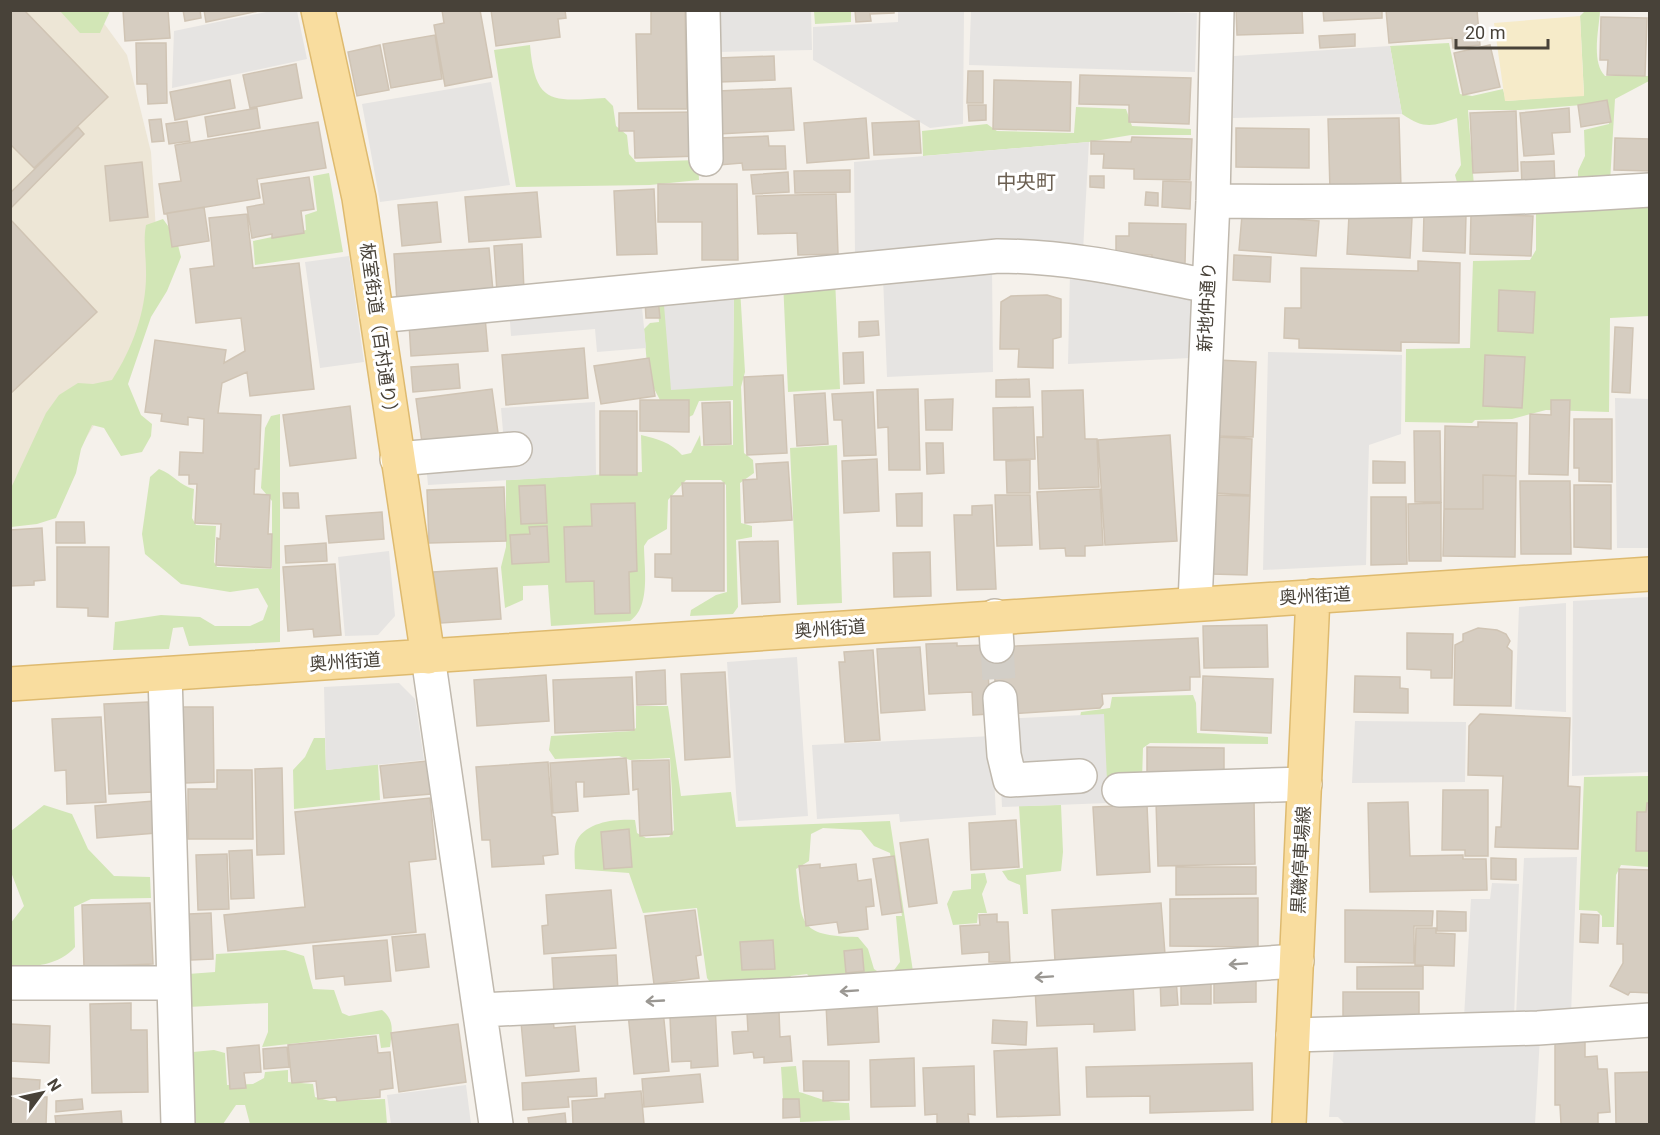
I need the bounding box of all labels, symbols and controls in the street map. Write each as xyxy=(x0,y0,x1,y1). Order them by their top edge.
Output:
scale bar xyxy=(1456,12,1548,50)
text: 20 m xyxy=(1465,22,1505,43)
district label: 中央町 xyxy=(996,170,1056,194)
street label: 板室街道（百村通り） xyxy=(357,241,402,423)
street label: 新地仲通り xyxy=(1194,261,1219,352)
street label: 奥州街道 xyxy=(1278,583,1351,608)
street label: 奥州街道 xyxy=(793,616,867,641)
street label: 奥州街道 xyxy=(308,649,382,674)
street label: 黒磯停車場線 xyxy=(1287,805,1314,914)
one-way arrow xyxy=(1229,959,1249,970)
one-way arrow xyxy=(1034,972,1054,983)
one-way arrow xyxy=(840,986,860,997)
one-way arrow xyxy=(645,996,665,1007)
north arrow xyxy=(12,1063,72,1123)
text: N xyxy=(43,1075,65,1095)

